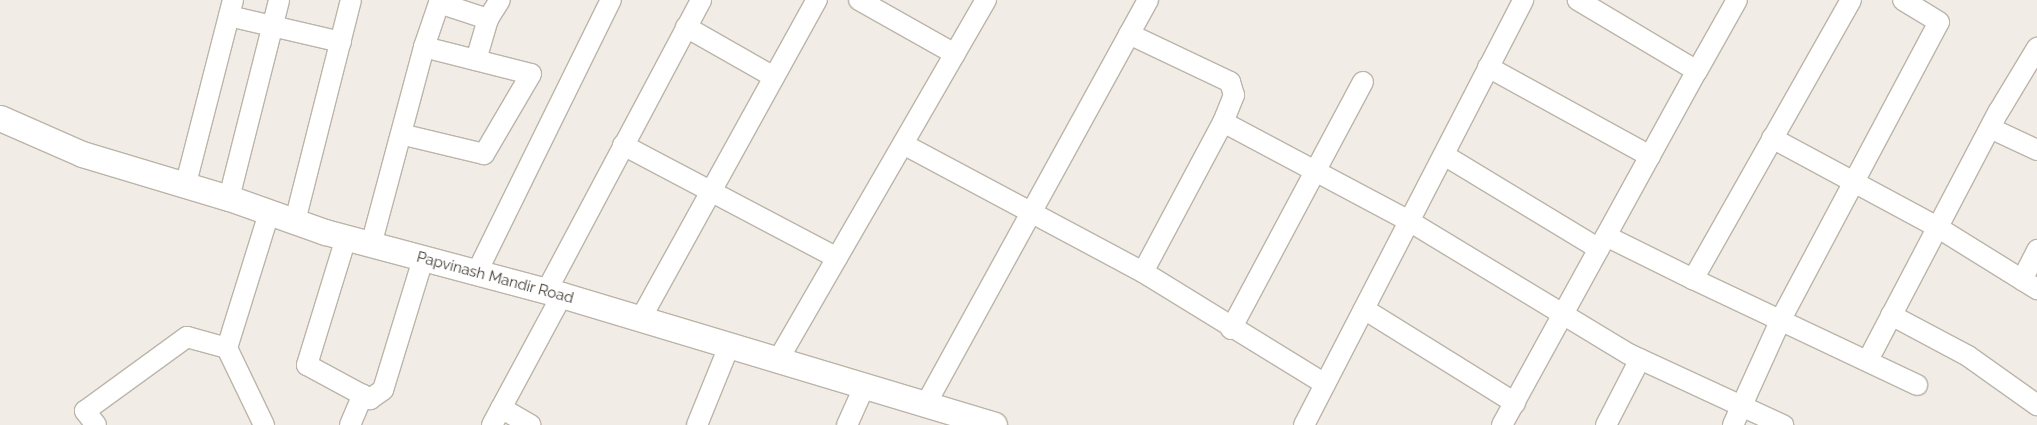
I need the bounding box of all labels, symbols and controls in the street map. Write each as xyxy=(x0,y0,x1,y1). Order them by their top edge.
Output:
street label: Papvinash Mandir Road xyxy=(414,248,576,308)

